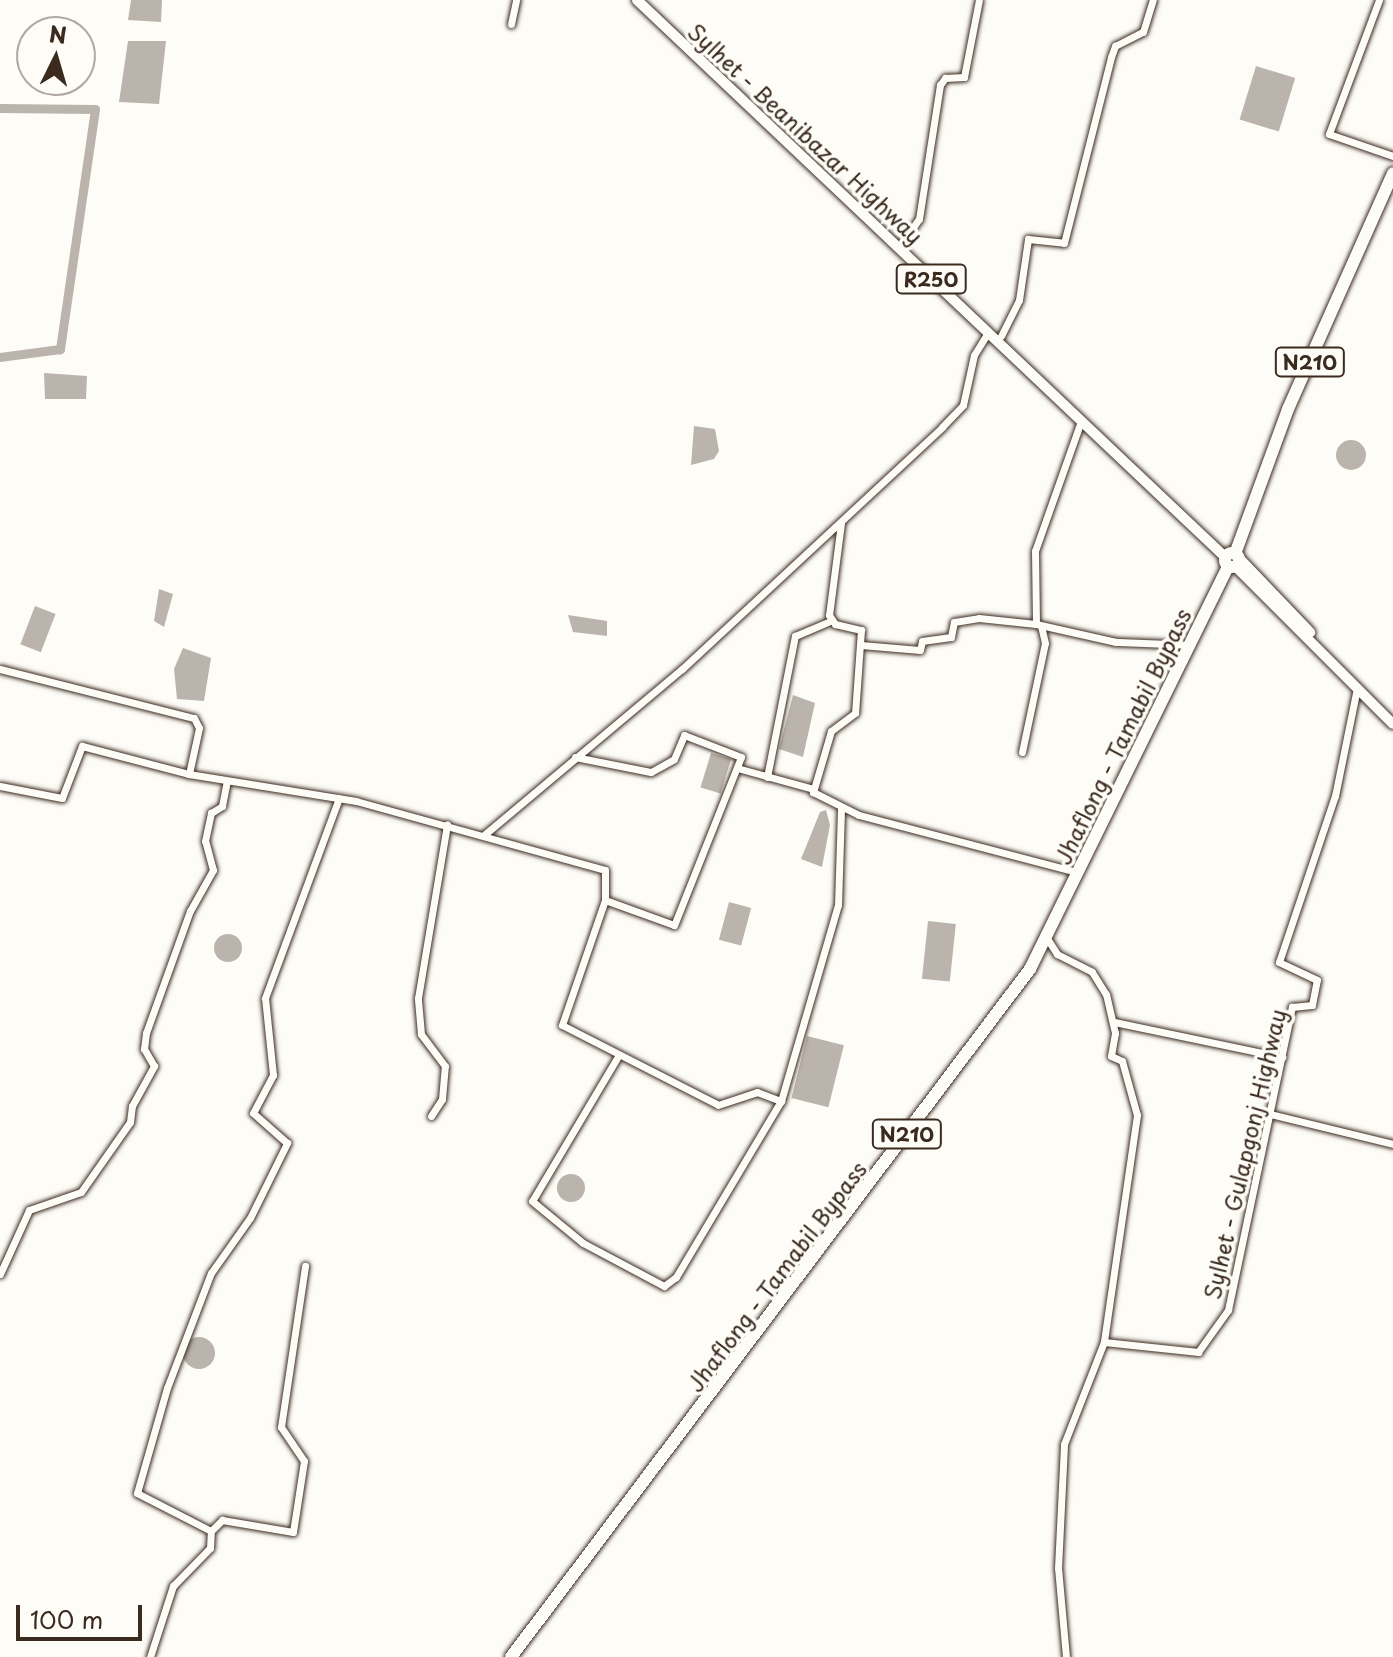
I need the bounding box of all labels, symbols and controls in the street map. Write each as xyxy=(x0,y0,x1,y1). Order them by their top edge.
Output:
north arrow xyxy=(16,16,96,96)
text: N xyxy=(48,16,68,51)
street label: Sylhet - Beanibazar Highway xyxy=(683,17,929,249)
road number: R250 xyxy=(895,263,967,295)
road number: N210 xyxy=(1274,346,1346,378)
street label: Jhaflong - Tamabil Bypass xyxy=(1048,603,1196,869)
street label: Sylhet - Gulapgonj Highway xyxy=(1198,1006,1290,1302)
road number: N210 xyxy=(871,1118,943,1150)
street label: Jhaflong - Tamabil Bypass xyxy=(680,1155,872,1397)
scale bar xyxy=(20,1589,146,1639)
text: 100 m xyxy=(30,1601,103,1637)

